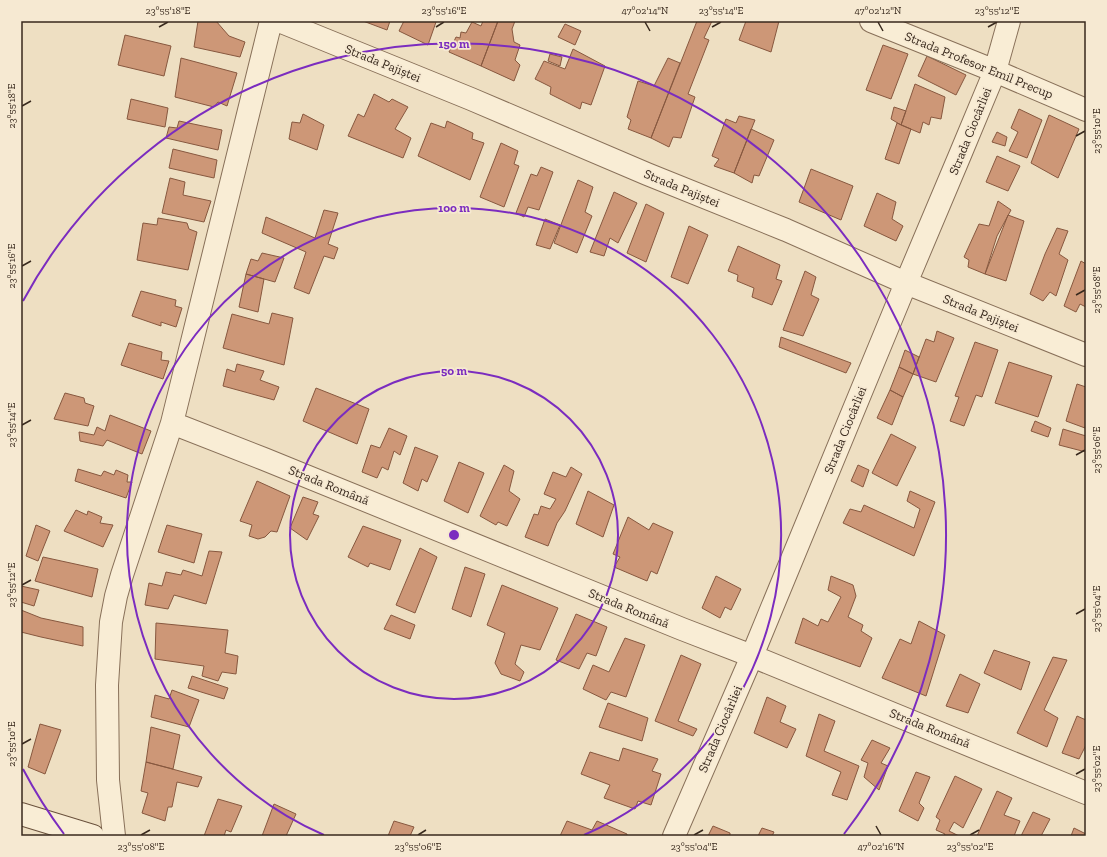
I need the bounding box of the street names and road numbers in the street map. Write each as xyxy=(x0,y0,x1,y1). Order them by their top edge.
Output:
street label: Strada Profesor Emil Precup xyxy=(903,28,1055,102)
street label: Strada Pajiștei xyxy=(342,41,424,86)
street label: Strada Ciocârliei xyxy=(946,85,995,177)
street label: Strada Pajiștei xyxy=(641,166,723,211)
street label: Strada Pajiștei xyxy=(940,291,1022,336)
street label: Strada Ciocârliei xyxy=(821,384,870,476)
street label: Strada Română xyxy=(286,462,372,508)
street label: Strada Română xyxy=(586,585,672,631)
street label: Strada Ciocârliei xyxy=(695,683,745,775)
street label: Strada Română xyxy=(887,705,973,751)

